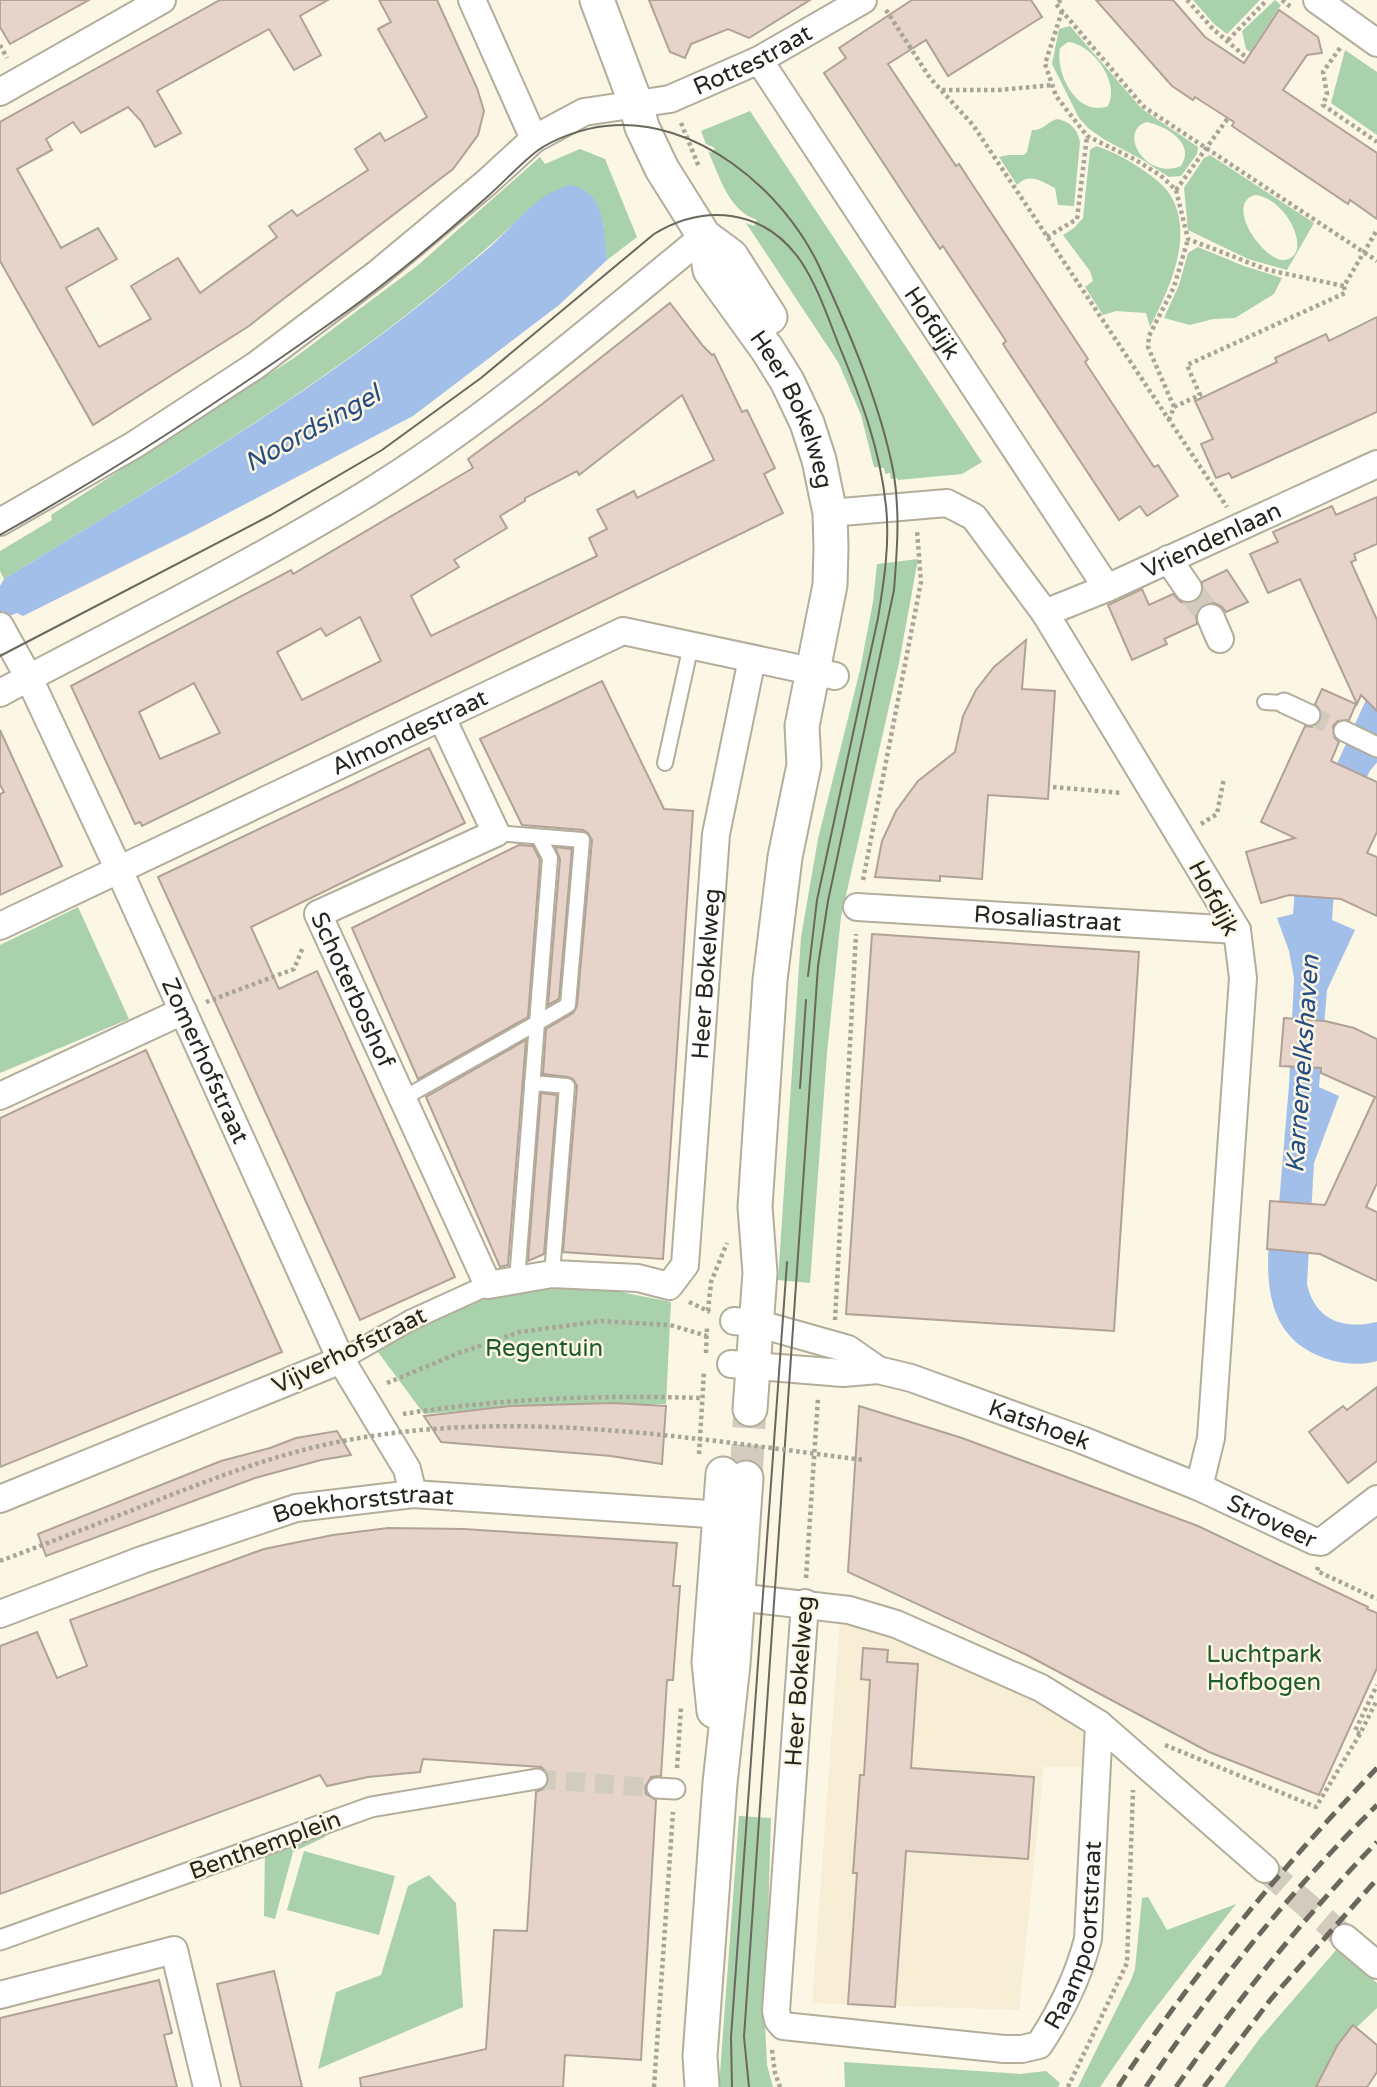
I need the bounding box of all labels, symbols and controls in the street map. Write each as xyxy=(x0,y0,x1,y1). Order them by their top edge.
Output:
street label: Rottestraat xyxy=(689,19,817,102)
street label: Hofdijk xyxy=(898,281,966,365)
street label: Heer Bokelweg xyxy=(743,325,839,491)
water label: Noordsingel xyxy=(239,377,389,478)
street label: Vriendenlaan xyxy=(1138,496,1286,585)
street label: Almondestraat xyxy=(327,683,492,782)
street label: Hofdijk xyxy=(1182,856,1245,941)
street label: Heer Bokelweg xyxy=(686,887,727,1061)
street label: Rosaliastraat xyxy=(973,900,1122,938)
street label: Schoterboshof xyxy=(304,908,401,1073)
water label: Karnemelkshaven xyxy=(1279,953,1326,1174)
street label: Zomerhofstraat xyxy=(155,974,255,1148)
street label: Vijverhofstraat xyxy=(267,1301,431,1400)
park label: Regentuin xyxy=(485,1334,603,1363)
street label: Katshoek xyxy=(984,1393,1094,1457)
street label: Boekhorststraat xyxy=(269,1480,455,1530)
street label: Stroveer xyxy=(1222,1488,1322,1555)
street label: Heer Bokelweg xyxy=(779,1594,820,1768)
park label: Luchtpark Hofbogen xyxy=(1206,1640,1322,1697)
street label: Benthemplein xyxy=(185,1805,345,1886)
street label: Raampoortstraat xyxy=(1038,1840,1108,2035)

